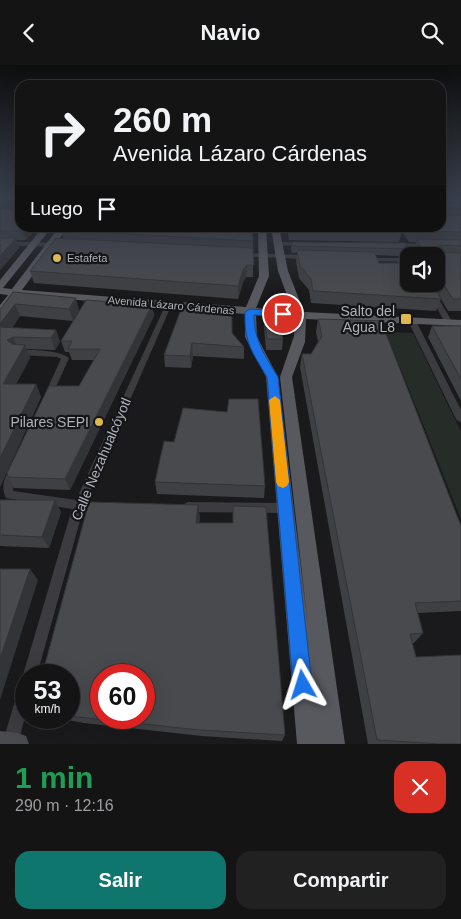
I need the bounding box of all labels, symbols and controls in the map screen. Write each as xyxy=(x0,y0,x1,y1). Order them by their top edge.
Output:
icon: back xyxy=(15,19,43,47)
icon: search xyxy=(418,19,446,47)
text: Navio xyxy=(201,20,260,45)
icon: right xyxy=(30,100,95,165)
text: 260 m xyxy=(113,100,212,139)
text: Avenida Lázaro Cárdenas xyxy=(113,141,367,166)
icon: arrive xyxy=(93,195,121,223)
text: Luego xyxy=(30,198,83,219)
map controls xyxy=(400,247,445,292)
button: sound xyxy=(400,247,445,292)
marker: Estafeta xyxy=(51,252,63,264)
place label: Estafeta xyxy=(67,252,108,264)
street label: Avenida Lázaro Cárdenas xyxy=(107,293,235,317)
pin xyxy=(262,293,304,335)
icon: arrive xyxy=(269,300,297,328)
place label: Salto del Agua L8 xyxy=(341,303,395,335)
marker: Salto del Agua L8 xyxy=(399,312,413,326)
street label: Calle Nezahualcóyotl xyxy=(68,395,134,523)
place label: Pilares SEPI xyxy=(10,414,89,430)
marker: Pilares SEPI xyxy=(93,416,105,428)
position arrow xyxy=(276,658,328,710)
speed limit sign: 60 xyxy=(90,664,155,729)
text: 53 xyxy=(34,676,61,704)
text: km/h xyxy=(34,702,61,716)
text: 1 min xyxy=(15,761,93,794)
button: close xyxy=(394,761,446,813)
text: 290 m · 12:16 xyxy=(15,797,114,814)
button: Salir xyxy=(15,851,226,909)
button: Compartir xyxy=(236,851,446,909)

